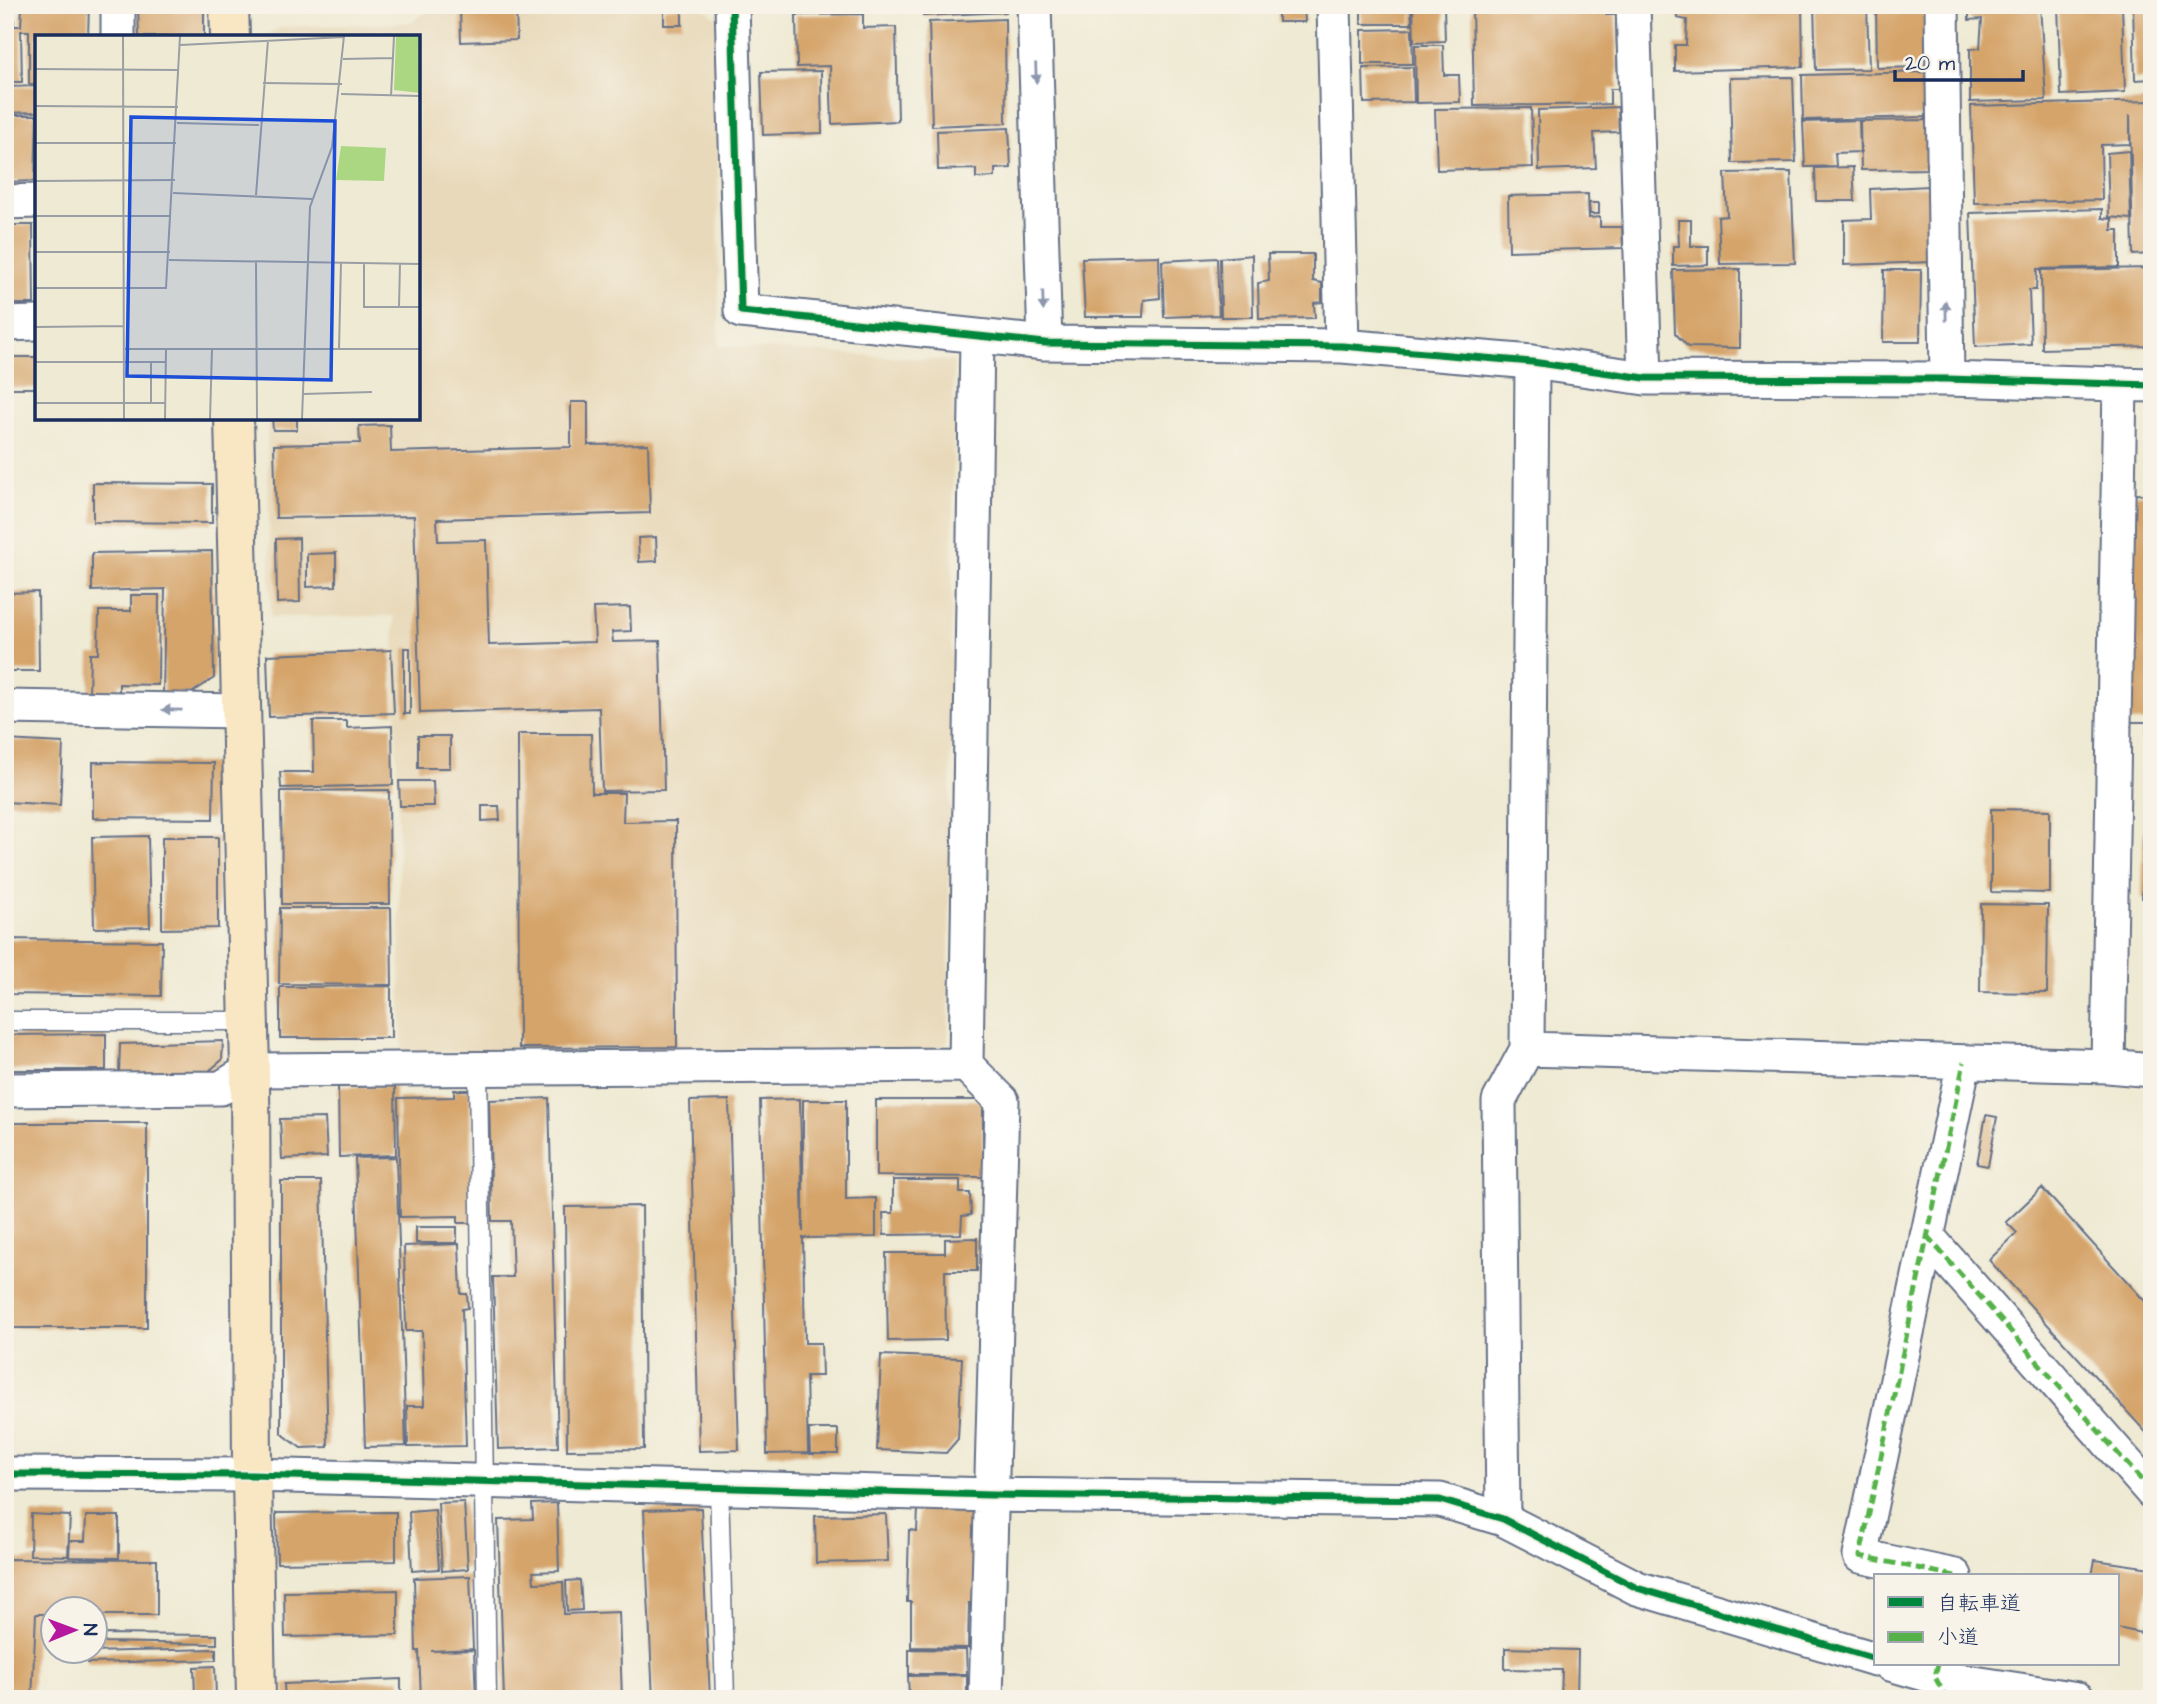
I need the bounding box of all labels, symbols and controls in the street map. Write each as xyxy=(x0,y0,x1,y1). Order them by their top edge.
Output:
inset map xyxy=(35,35,420,420)
scale bar xyxy=(1895,38,2022,82)
text: 20 m xyxy=(1905,49,1956,78)
one-way arrow xyxy=(1030,63,1041,85)
one-way arrow xyxy=(1038,290,1049,312)
one-way arrow xyxy=(1940,300,1952,322)
one-way arrow xyxy=(161,704,183,715)
legend xyxy=(1874,1574,2118,1666)
text: 自転車道 xyxy=(1937,1589,2021,1618)
north arrow xyxy=(38,1596,108,1666)
text: 小道 xyxy=(1937,1623,1979,1652)
text: N xyxy=(76,1624,103,1636)

